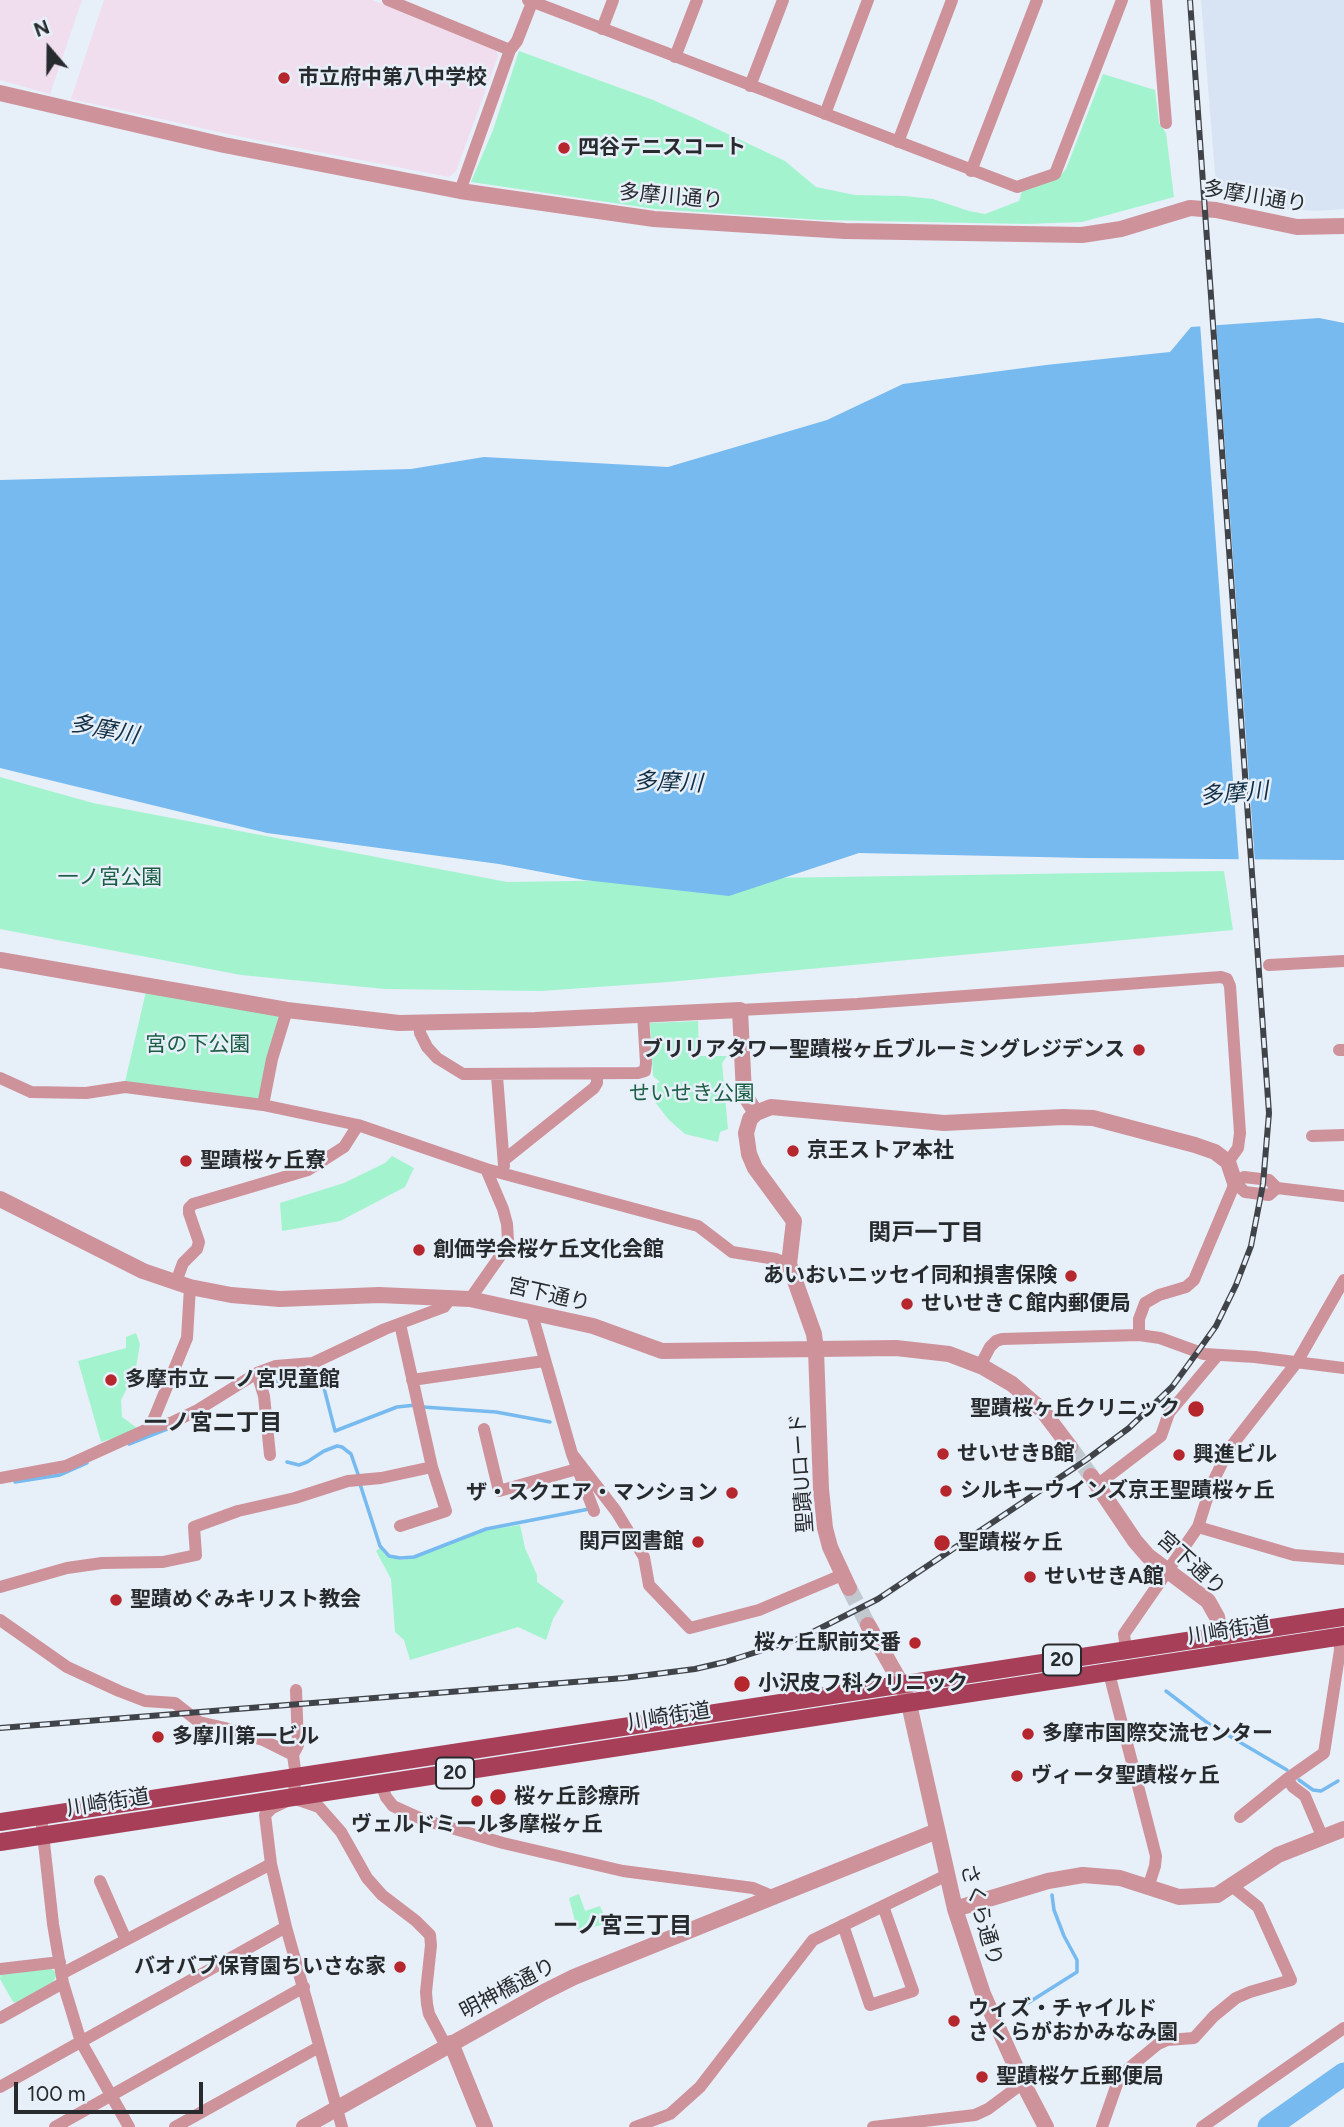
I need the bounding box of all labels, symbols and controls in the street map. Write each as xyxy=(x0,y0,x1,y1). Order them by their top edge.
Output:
north arrow xyxy=(14,14,84,84)
text: N xyxy=(31,15,52,42)
place label: 市立府中第八中学校 xyxy=(298,65,487,91)
marker: 市立府中第八中学校 xyxy=(276,70,292,86)
place label: 四谷テニスコート xyxy=(578,135,746,161)
marker: 四谷テニスコート xyxy=(556,140,572,156)
street label: 多摩川通り xyxy=(1201,176,1309,218)
street label: 多摩川通り xyxy=(618,180,724,214)
water label: 多摩川 xyxy=(68,710,140,750)
water label: 多摩川 xyxy=(633,768,703,798)
water label: 多摩川 xyxy=(1198,777,1270,811)
park label: 一ノ宮公園 xyxy=(58,865,162,891)
park label: 宮の下公園 xyxy=(146,1032,250,1058)
place label: ブリリアタワー聖蹟桜ヶ丘ブルーミングレジデンス xyxy=(642,1037,1125,1063)
marker: ブリリアタワー聖蹟桜ヶ丘ブルーミングレジデンス xyxy=(1131,1042,1147,1058)
park label: せいせき公園 xyxy=(629,1081,755,1107)
place label: 京王ストア本社 xyxy=(807,1138,954,1164)
marker: 京王ストア本社 xyxy=(785,1143,801,1159)
place label: 聖蹟桜ヶ丘寮 xyxy=(200,1148,326,1174)
marker: 聖蹟桜ヶ丘寮 xyxy=(178,1153,194,1169)
district label: 関戸一丁目 xyxy=(869,1219,983,1247)
place label: 創価学会桜ケ丘文化会館 xyxy=(433,1237,664,1263)
marker: 創価学会桜ケ丘文化会館 xyxy=(411,1242,427,1258)
place label: あいおいニッセイ同和損害保険 xyxy=(763,1263,1057,1289)
marker: あいおいニッセイ同和損害保険 xyxy=(1063,1268,1079,1284)
street label: 宮下通り xyxy=(505,1273,593,1317)
place label: せいせきＣ館内郵便局 xyxy=(921,1291,1131,1317)
marker: せいせきＣ館内郵便局 xyxy=(899,1296,915,1312)
place label: 多摩市立 一ノ宮児童館 xyxy=(125,1367,340,1393)
marker: 多摩市立 一ノ宮児童館 xyxy=(103,1372,119,1388)
place label: 聖蹟桜ヶ丘クリニック xyxy=(970,1396,1180,1422)
marker: 聖蹟桜ヶ丘クリニック xyxy=(1186,1399,1206,1419)
district label: 一ノ宮二丁目 xyxy=(144,1409,282,1437)
street label: 聖蹟Uロード xyxy=(785,1412,819,1534)
place label: せいせきB館 xyxy=(957,1441,1075,1467)
place label: 興進ビル xyxy=(1193,1442,1277,1468)
marker: せいせきB館 xyxy=(935,1446,951,1462)
marker: 興進ビル xyxy=(1171,1447,1187,1463)
place label: シルキーウインズ京王聖蹟桜ヶ丘 xyxy=(960,1478,1275,1504)
place label: ザ・スクエア・マンション xyxy=(466,1480,718,1506)
marker: シルキーウインズ京王聖蹟桜ヶ丘 xyxy=(938,1483,954,1499)
marker: ザ・スクエア・マンション xyxy=(724,1485,740,1501)
street label: 宮下通り xyxy=(1151,1527,1231,1601)
place label: 関戸図書館 xyxy=(579,1529,684,1555)
place label: 聖蹟桜ヶ丘 xyxy=(958,1530,1063,1556)
marker: 聖蹟桜ヶ丘 xyxy=(932,1533,952,1553)
marker: 関戸図書館 xyxy=(690,1534,706,1550)
place label: せいせきA館 xyxy=(1044,1564,1164,1590)
marker: せいせきA館 xyxy=(1022,1569,1038,1585)
place label: 聖蹟めぐみキリスト教会 xyxy=(130,1587,361,1613)
marker: 聖蹟めぐみキリスト教会 xyxy=(108,1592,124,1608)
street label: 川崎街道 xyxy=(1186,1612,1272,1650)
place label: 桜ヶ丘駅前交番 xyxy=(754,1630,901,1656)
marker: 桜ヶ丘駅前交番 xyxy=(907,1635,923,1651)
road number: 20 xyxy=(1043,1644,1081,1676)
place label: 小沢皮フ科クリニック xyxy=(758,1671,968,1697)
marker: 小沢皮フ科クリニック xyxy=(732,1674,752,1694)
street label: 川崎街道 xyxy=(626,1698,712,1736)
place label: 多摩市国際交流センター xyxy=(1042,1721,1273,1747)
place label: 多摩川第一ビル xyxy=(172,1724,319,1750)
marker: 多摩市国際交流センター xyxy=(1020,1726,1036,1742)
marker: 多摩川第一ビル xyxy=(150,1729,166,1745)
road number: 20 xyxy=(436,1758,474,1788)
place label: ヴィータ聖蹟桜ヶ丘 xyxy=(1031,1763,1220,1789)
marker: ヴィータ聖蹟桜ヶ丘 xyxy=(1009,1768,1025,1784)
street label: 川崎街道 xyxy=(65,1784,151,1822)
place label: 桜ヶ丘診療所 xyxy=(514,1784,640,1810)
marker: 桜ヶ丘診療所 xyxy=(488,1787,508,1807)
marker: ヴェルドミール多摩桜ヶ丘 xyxy=(469,1793,485,1809)
place label: ヴェルドミール多摩桜ヶ丘 xyxy=(351,1812,603,1838)
street label: さくら通り xyxy=(954,1861,1008,1969)
district label: 一ノ宮三丁目 xyxy=(554,1912,692,1940)
street label: 明神橋通り xyxy=(456,1953,560,2025)
place label: バオバブ保育園ちいさな家 xyxy=(134,1954,386,1980)
marker: バオバブ保育園ちいさな家 xyxy=(392,1959,408,1975)
place label: ウィズ・チャイルド さくらがおかみなみ園 xyxy=(968,1996,1178,2046)
marker: ウィズ・チャイルド さくらがおかみなみ園 xyxy=(946,2013,962,2029)
place label: 聖蹟桜ケ丘郵便局 xyxy=(996,2064,1164,2090)
scale bar xyxy=(18,2068,206,2112)
marker: 聖蹟桜ケ丘郵便局 xyxy=(974,2069,990,2085)
text: 100 m xyxy=(27,2081,86,2106)

